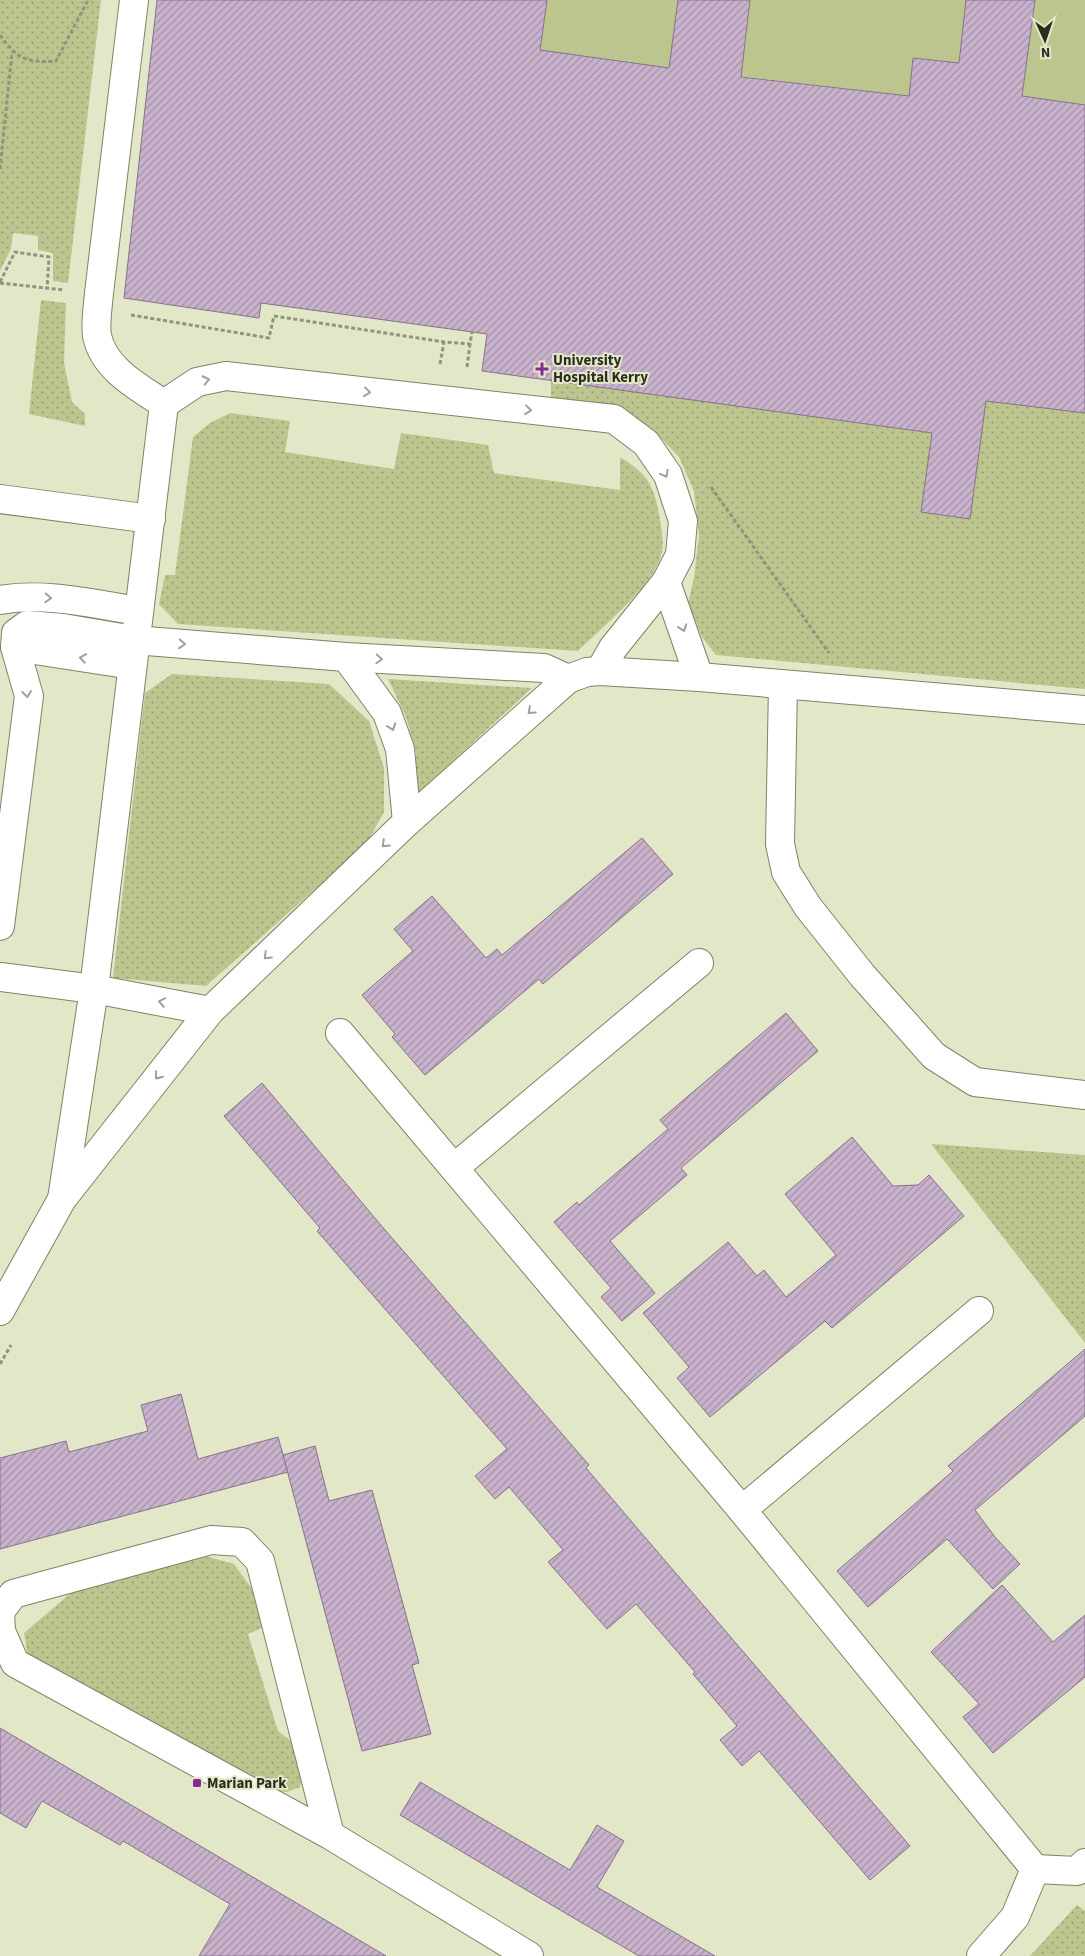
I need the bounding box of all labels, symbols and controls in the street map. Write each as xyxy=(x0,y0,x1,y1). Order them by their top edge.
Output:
north arrow xyxy=(1020,15,1070,65)
text: N xyxy=(1040,42,1051,62)
place label: University Hospital Kerry xyxy=(553,350,648,388)
marker: University Hospital Kerry xyxy=(535,362,549,376)
one-way arrow xyxy=(201,375,210,386)
one-way arrow xyxy=(363,386,371,397)
one-way arrow xyxy=(525,404,533,415)
one-way arrow xyxy=(659,468,669,477)
one-way arrow xyxy=(45,592,53,603)
one-way arrow xyxy=(677,623,687,631)
one-way arrow xyxy=(179,638,187,649)
one-way arrow xyxy=(79,653,88,663)
one-way arrow xyxy=(376,654,384,665)
one-way arrow xyxy=(21,690,32,698)
one-way arrow xyxy=(527,705,536,714)
one-way arrow xyxy=(386,723,396,731)
one-way arrow xyxy=(381,838,390,847)
one-way arrow xyxy=(264,950,273,959)
one-way arrow xyxy=(157,998,166,1008)
one-way arrow xyxy=(156,1070,164,1079)
place label: Marian Park xyxy=(207,1773,287,1794)
marker: Marian Park xyxy=(191,1777,203,1789)

